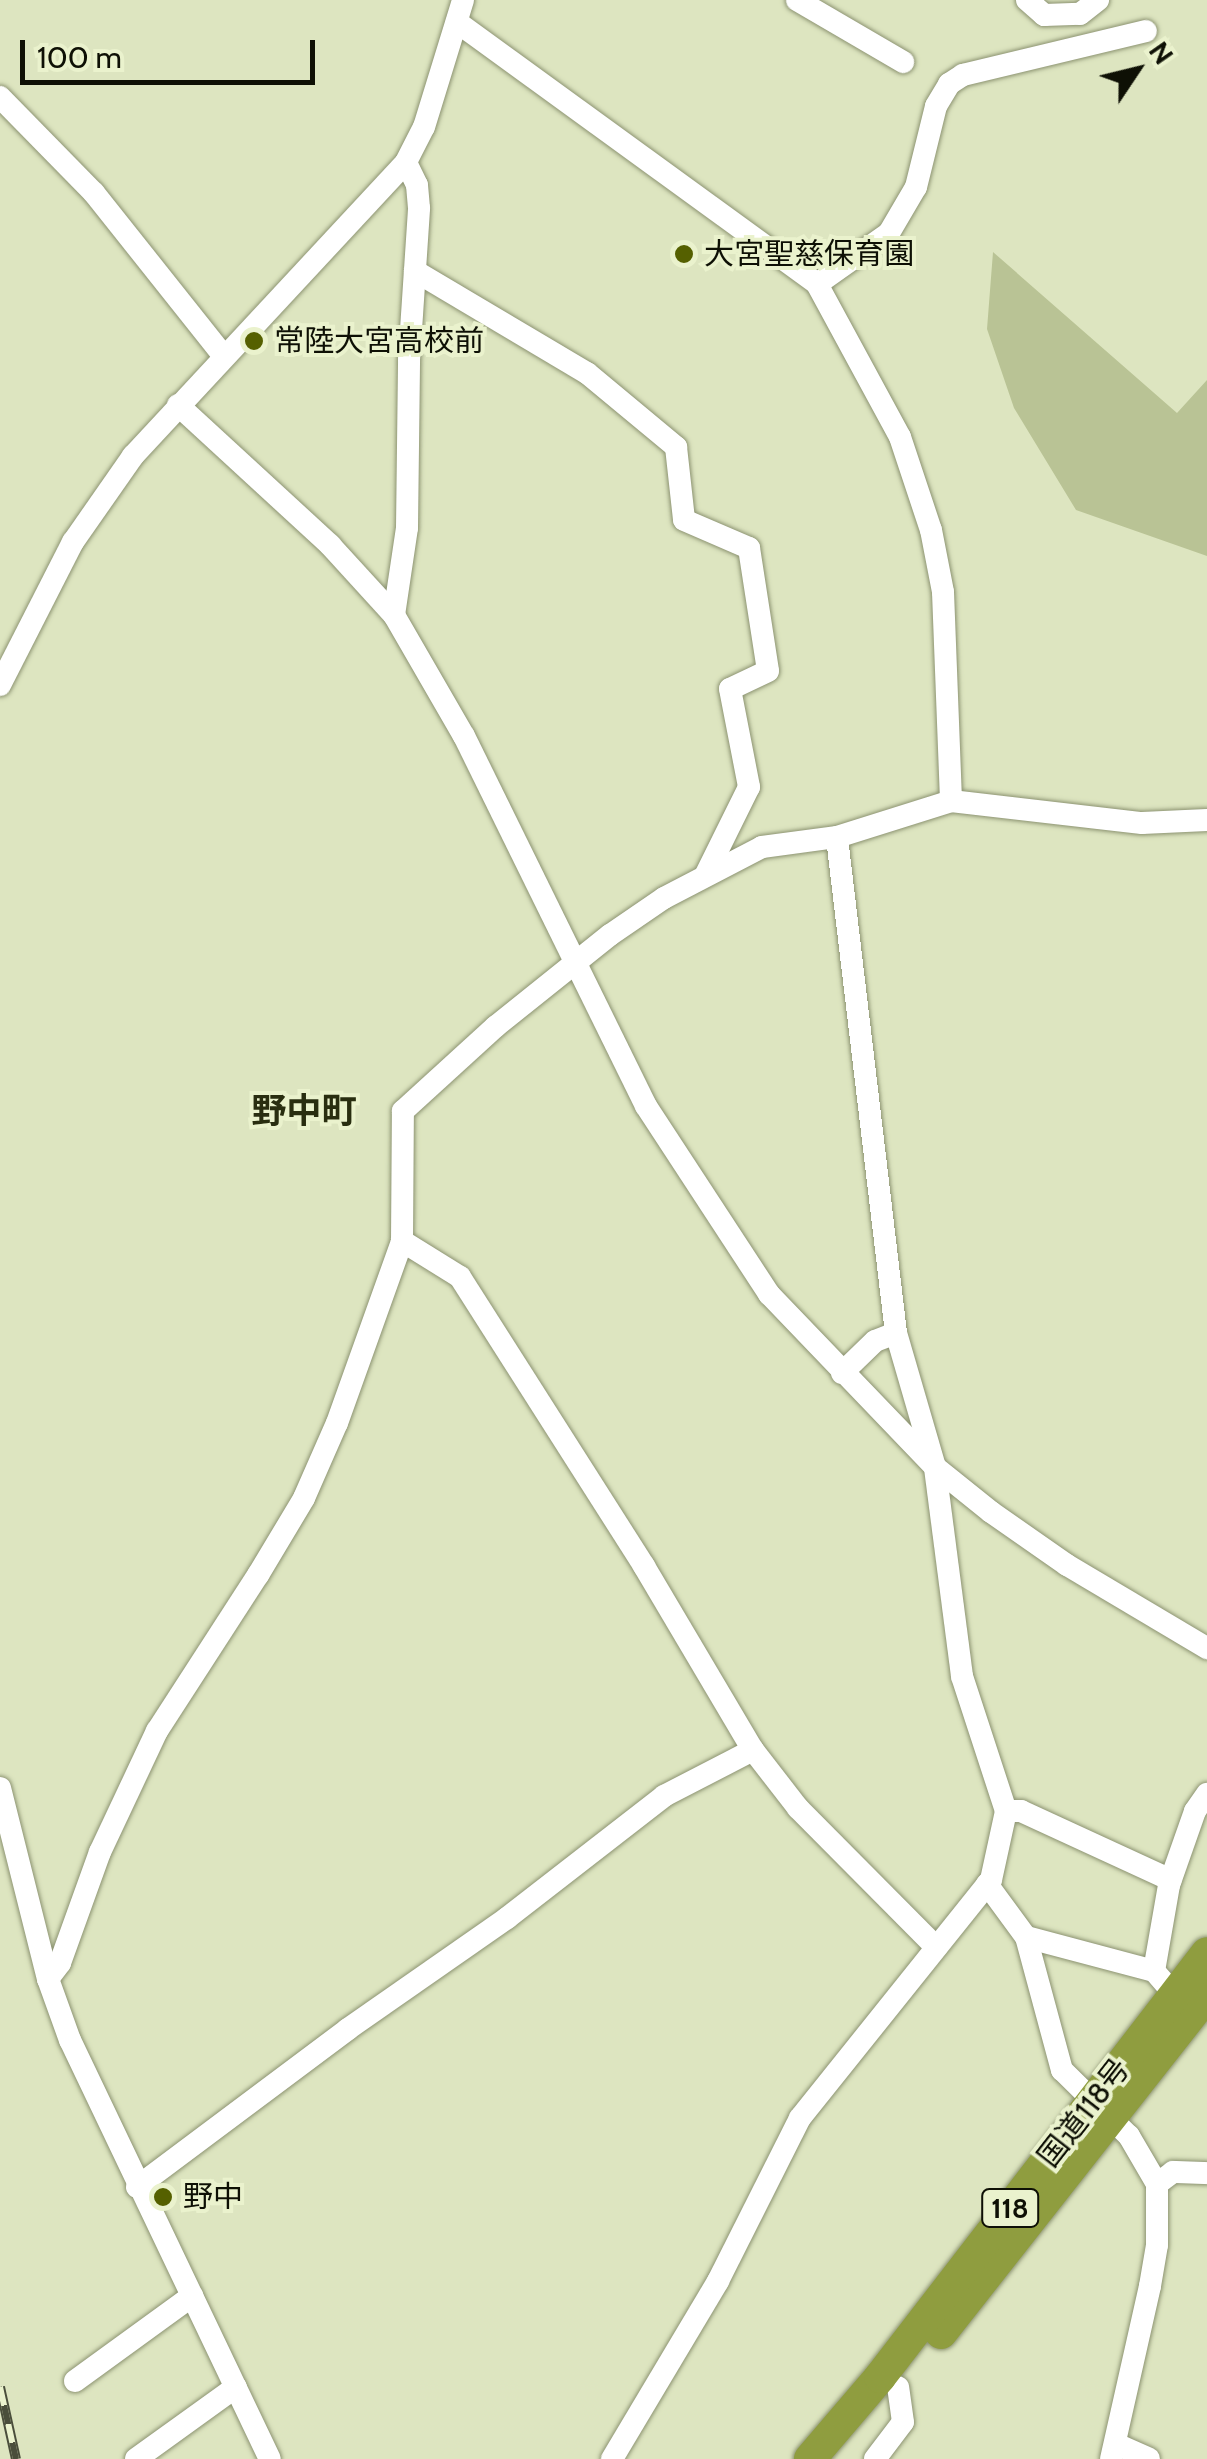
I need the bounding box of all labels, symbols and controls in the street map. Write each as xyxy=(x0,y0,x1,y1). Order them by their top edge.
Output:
scale bar xyxy=(25,20,320,82)
north arrow xyxy=(1087,20,1187,120)
text: N xyxy=(1142,35,1181,71)
text: 100 m xyxy=(37,39,122,76)
place label: 大宮聖慈保育園 xyxy=(704,236,914,272)
marker: 大宮聖慈保育園 xyxy=(673,243,695,265)
place label: 常陸大宮高校前 xyxy=(274,323,484,359)
marker: 常陸大宮高校前 xyxy=(243,330,265,352)
district label: 野中町 xyxy=(252,1090,356,1132)
street label: 国道118号 xyxy=(1030,2052,1138,2174)
place label: 野中 xyxy=(183,2179,243,2215)
road number: 118 xyxy=(980,2185,1040,2231)
marker: 野中 xyxy=(152,2186,174,2208)

